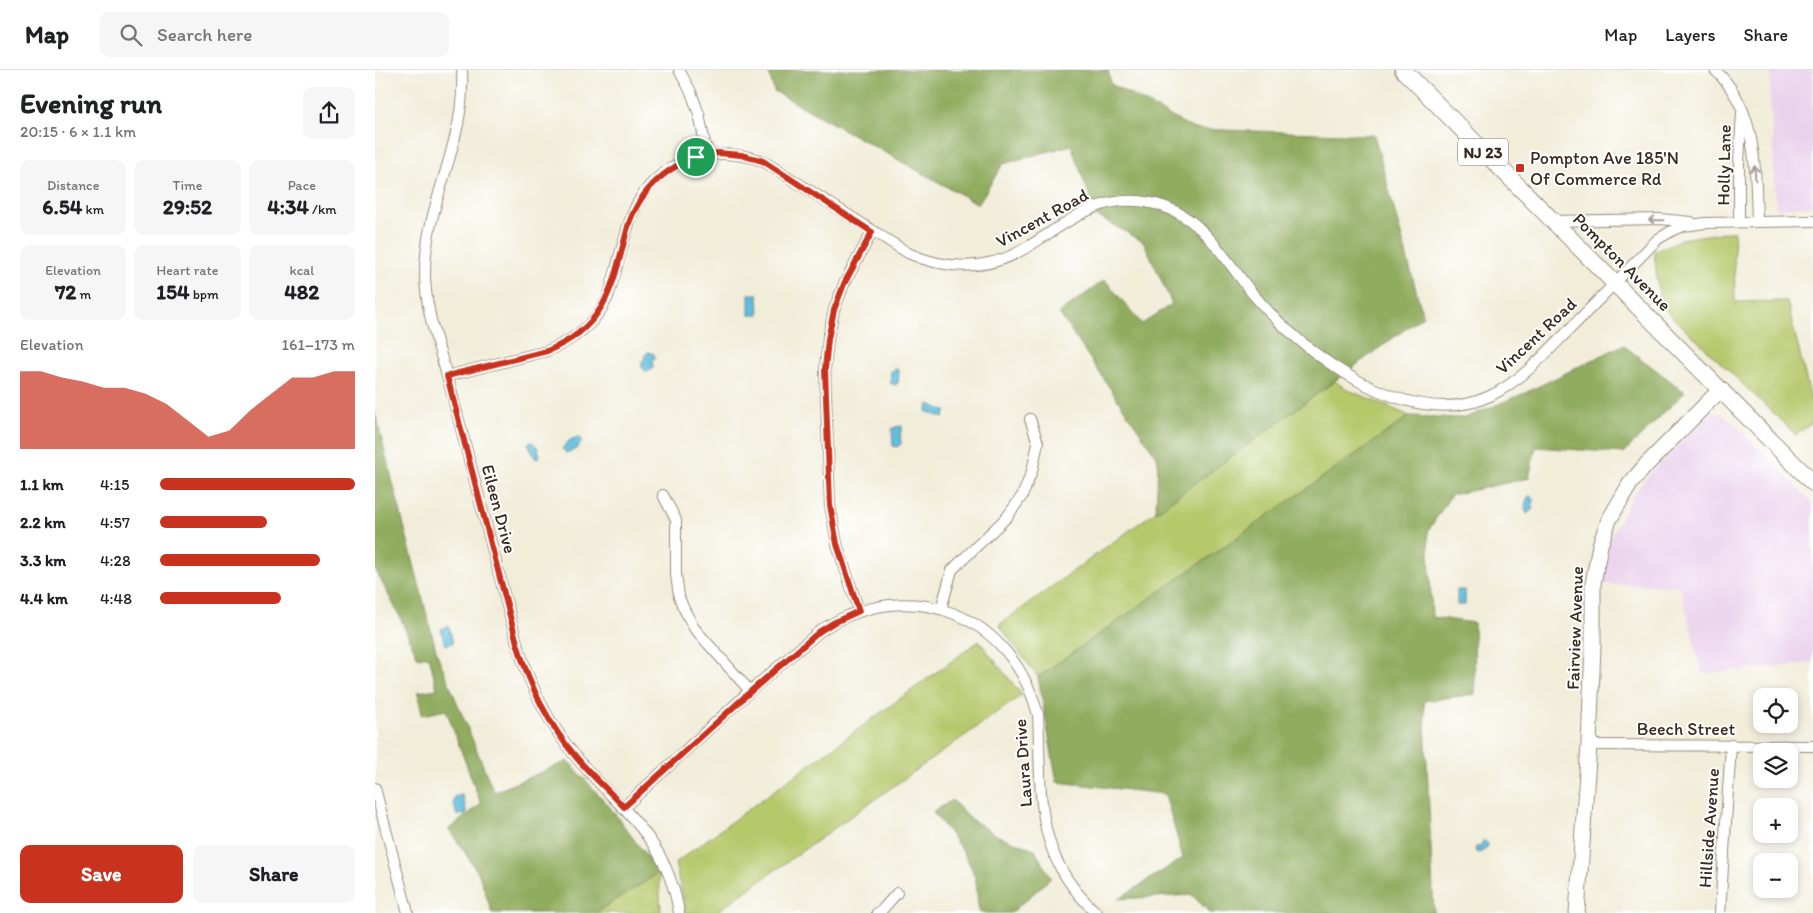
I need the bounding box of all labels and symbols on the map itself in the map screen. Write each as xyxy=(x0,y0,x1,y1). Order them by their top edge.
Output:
street label: Holly Lane xyxy=(1712,124,1736,206)
pin xyxy=(675,136,717,178)
road number: NJ 23 xyxy=(1458,138,1508,165)
place label: Pompton Ave 185'N Of Commerce Rd xyxy=(1530,147,1679,190)
marker: Pompton Ave 185'N Of Commerce Rd xyxy=(1514,162,1526,174)
one-way arrow xyxy=(1751,165,1760,181)
street label: Vincent Road xyxy=(992,183,1092,252)
street label: Pompton Avenue xyxy=(1568,208,1676,316)
one-way arrow xyxy=(1648,215,1664,225)
street label: Vincent Road xyxy=(1491,293,1581,379)
street label: Eileen Drive xyxy=(477,462,521,556)
street label: Fairview Avenue xyxy=(1562,566,1588,690)
street label: Laura Drive xyxy=(1009,718,1037,808)
street label: Beech Street xyxy=(1637,718,1735,740)
street label: Hillside Avenue xyxy=(1694,767,1724,889)

